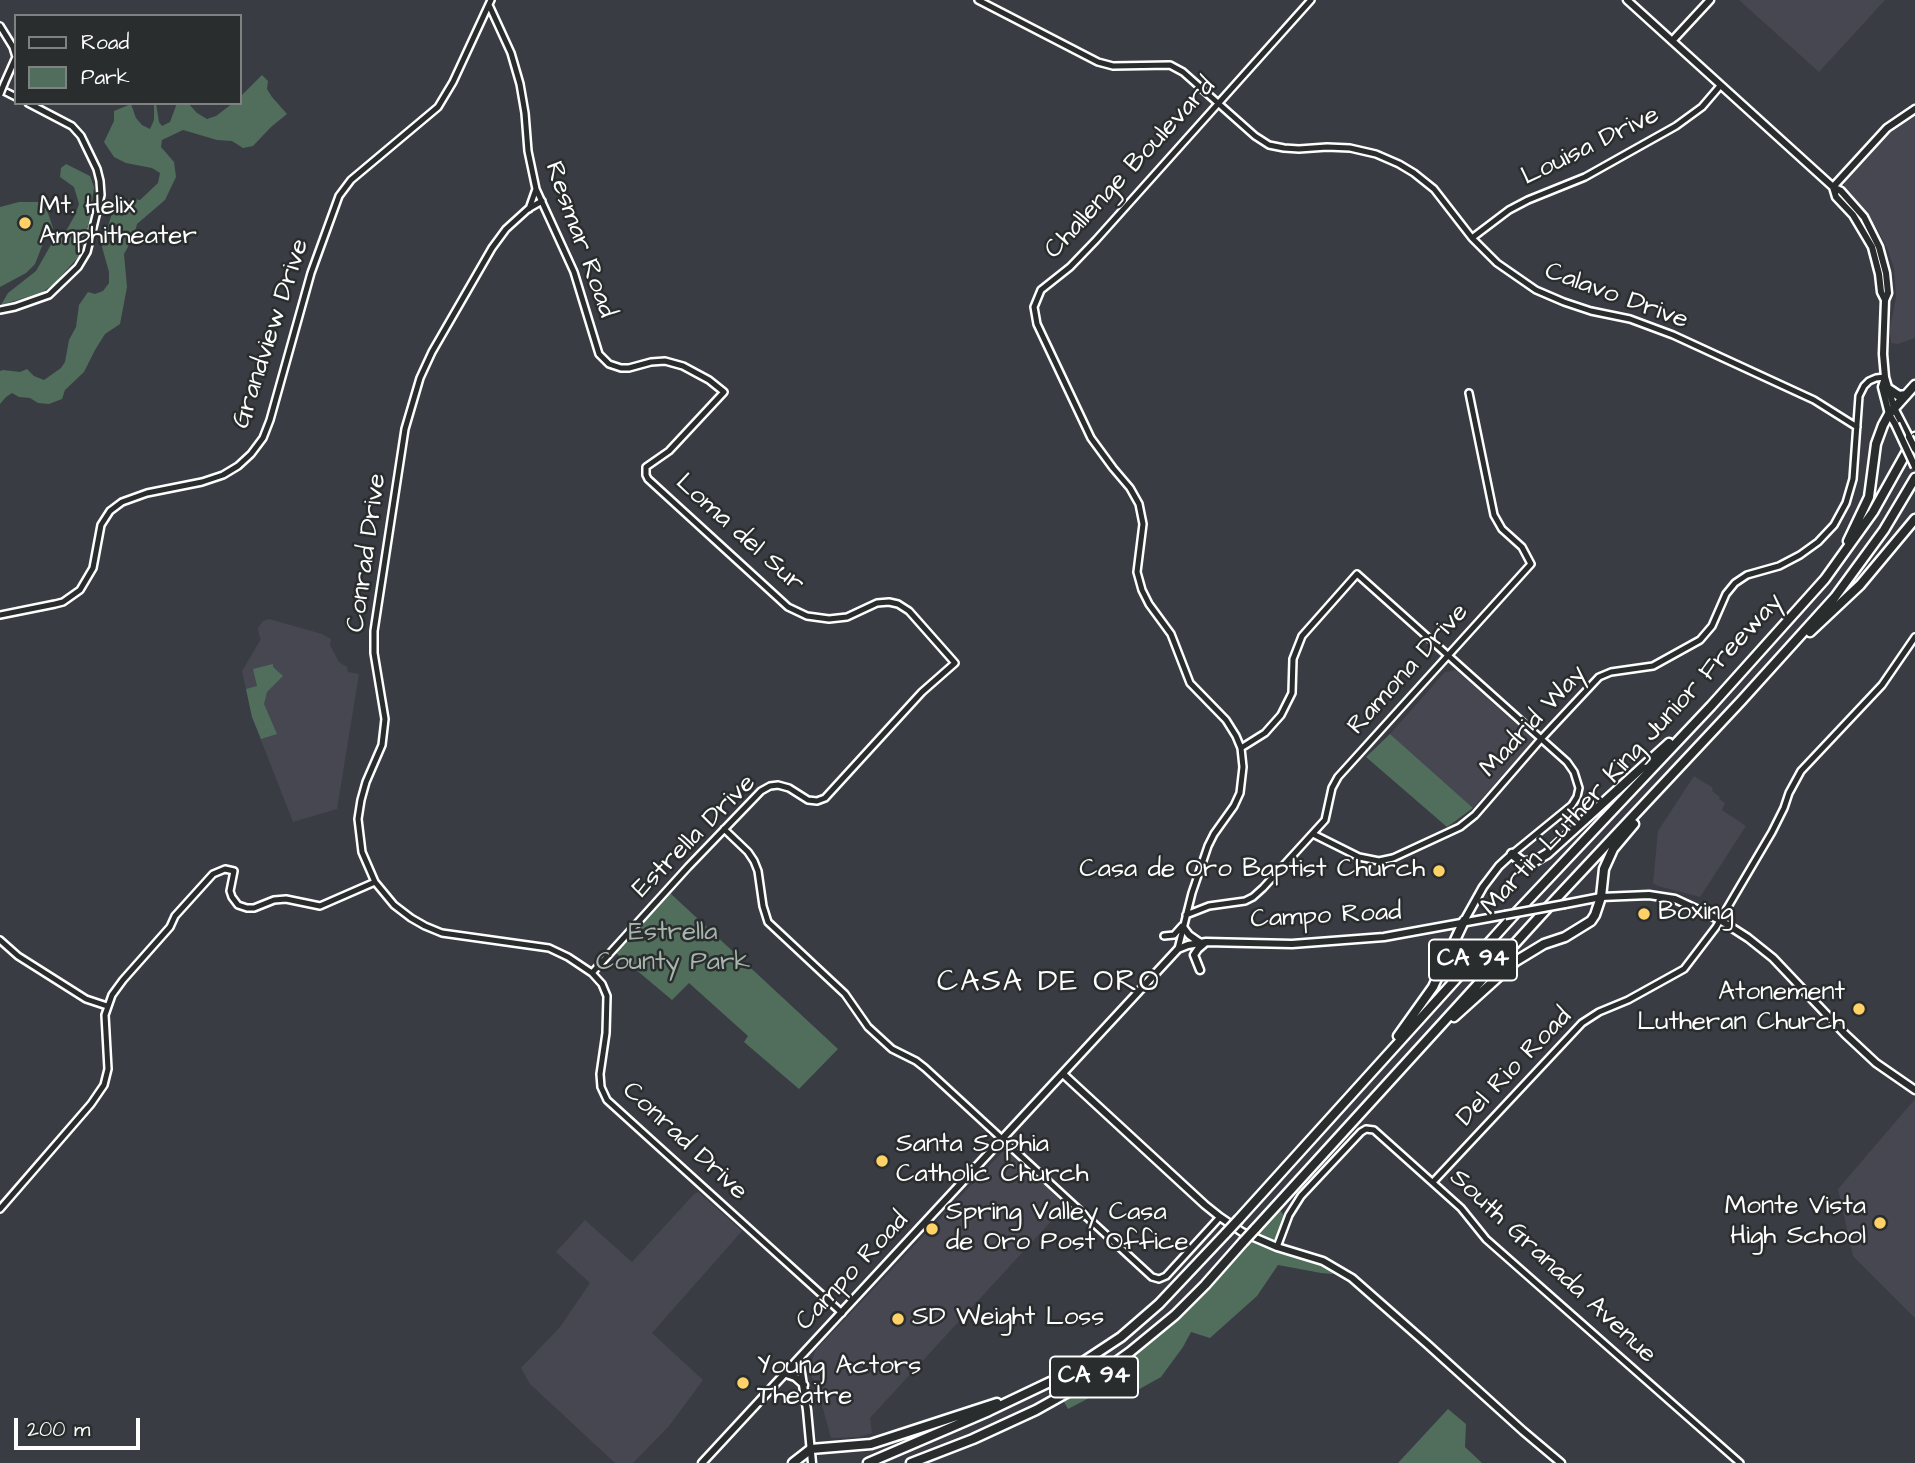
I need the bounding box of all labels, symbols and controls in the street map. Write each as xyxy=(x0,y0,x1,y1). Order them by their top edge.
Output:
legend xyxy=(14,14,242,105)
text: Road xyxy=(81,28,129,57)
text: Park xyxy=(81,63,130,92)
street label: Challenge Boulevard xyxy=(1039,72,1223,266)
street label: Louisa Drive xyxy=(1517,100,1665,194)
street label: Resmar Road xyxy=(536,158,622,322)
place label: Mt. Helix Amphitheater xyxy=(39,192,197,254)
marker: Mt. Helix Amphitheater xyxy=(17,215,33,231)
street label: Grandview Drive xyxy=(227,235,317,433)
street label: Calavo Drive xyxy=(1540,257,1692,337)
street label: Loma del Sur xyxy=(668,468,810,600)
street label: Conrad Drive xyxy=(341,472,395,634)
street label: Martin Luther King Junior Freeway xyxy=(1475,587,1791,923)
street label: Ramona Drive xyxy=(1342,598,1476,742)
street label: Madrid Way xyxy=(1474,659,1594,785)
street label: Estrella Drive xyxy=(627,769,763,905)
place label: Casa de Oro Baptist Church xyxy=(1079,855,1425,887)
marker: Casa de Oro Baptist Church xyxy=(1431,863,1447,879)
street label: Campo Road xyxy=(1250,897,1402,937)
place label: Boxing xyxy=(1658,898,1734,930)
marker: Boxing xyxy=(1636,906,1652,922)
park label: Estrella County Park xyxy=(596,918,750,979)
road number: CA 94 xyxy=(1429,940,1517,980)
district label: CASA DE ORO xyxy=(938,966,1160,1002)
place label: Atonement Lutheran Church xyxy=(1637,978,1845,1040)
marker: Atonement Lutheran Church xyxy=(1851,1001,1867,1017)
street label: Del Rio Road xyxy=(1451,1002,1579,1134)
street label: Conrad Drive xyxy=(615,1076,753,1208)
place label: Santa Sophia Catholic Church xyxy=(896,1130,1089,1192)
marker: Santa Sophia Catholic Church xyxy=(874,1153,890,1169)
street label: South Granada Avenue xyxy=(1442,1163,1662,1371)
place label: Monte Vista High School xyxy=(1725,1192,1866,1254)
place label: Spring Valley Casa de Oro Post Office xyxy=(946,1198,1189,1260)
street label: Campo Road xyxy=(790,1206,916,1338)
marker: Monte Vista High School xyxy=(1872,1215,1888,1231)
marker: Spring Valley Casa de Oro Post Office xyxy=(924,1221,940,1237)
place label: SD Weight Loss xyxy=(912,1303,1104,1335)
marker: SD Weight Loss xyxy=(890,1311,906,1327)
place label: Young Actors Theatre xyxy=(757,1352,921,1414)
road number: CA 94 xyxy=(1050,1357,1138,1398)
marker: Young Actors Theatre xyxy=(735,1375,751,1391)
scale bar xyxy=(18,1404,144,1448)
text: 200 m xyxy=(27,1415,90,1444)

